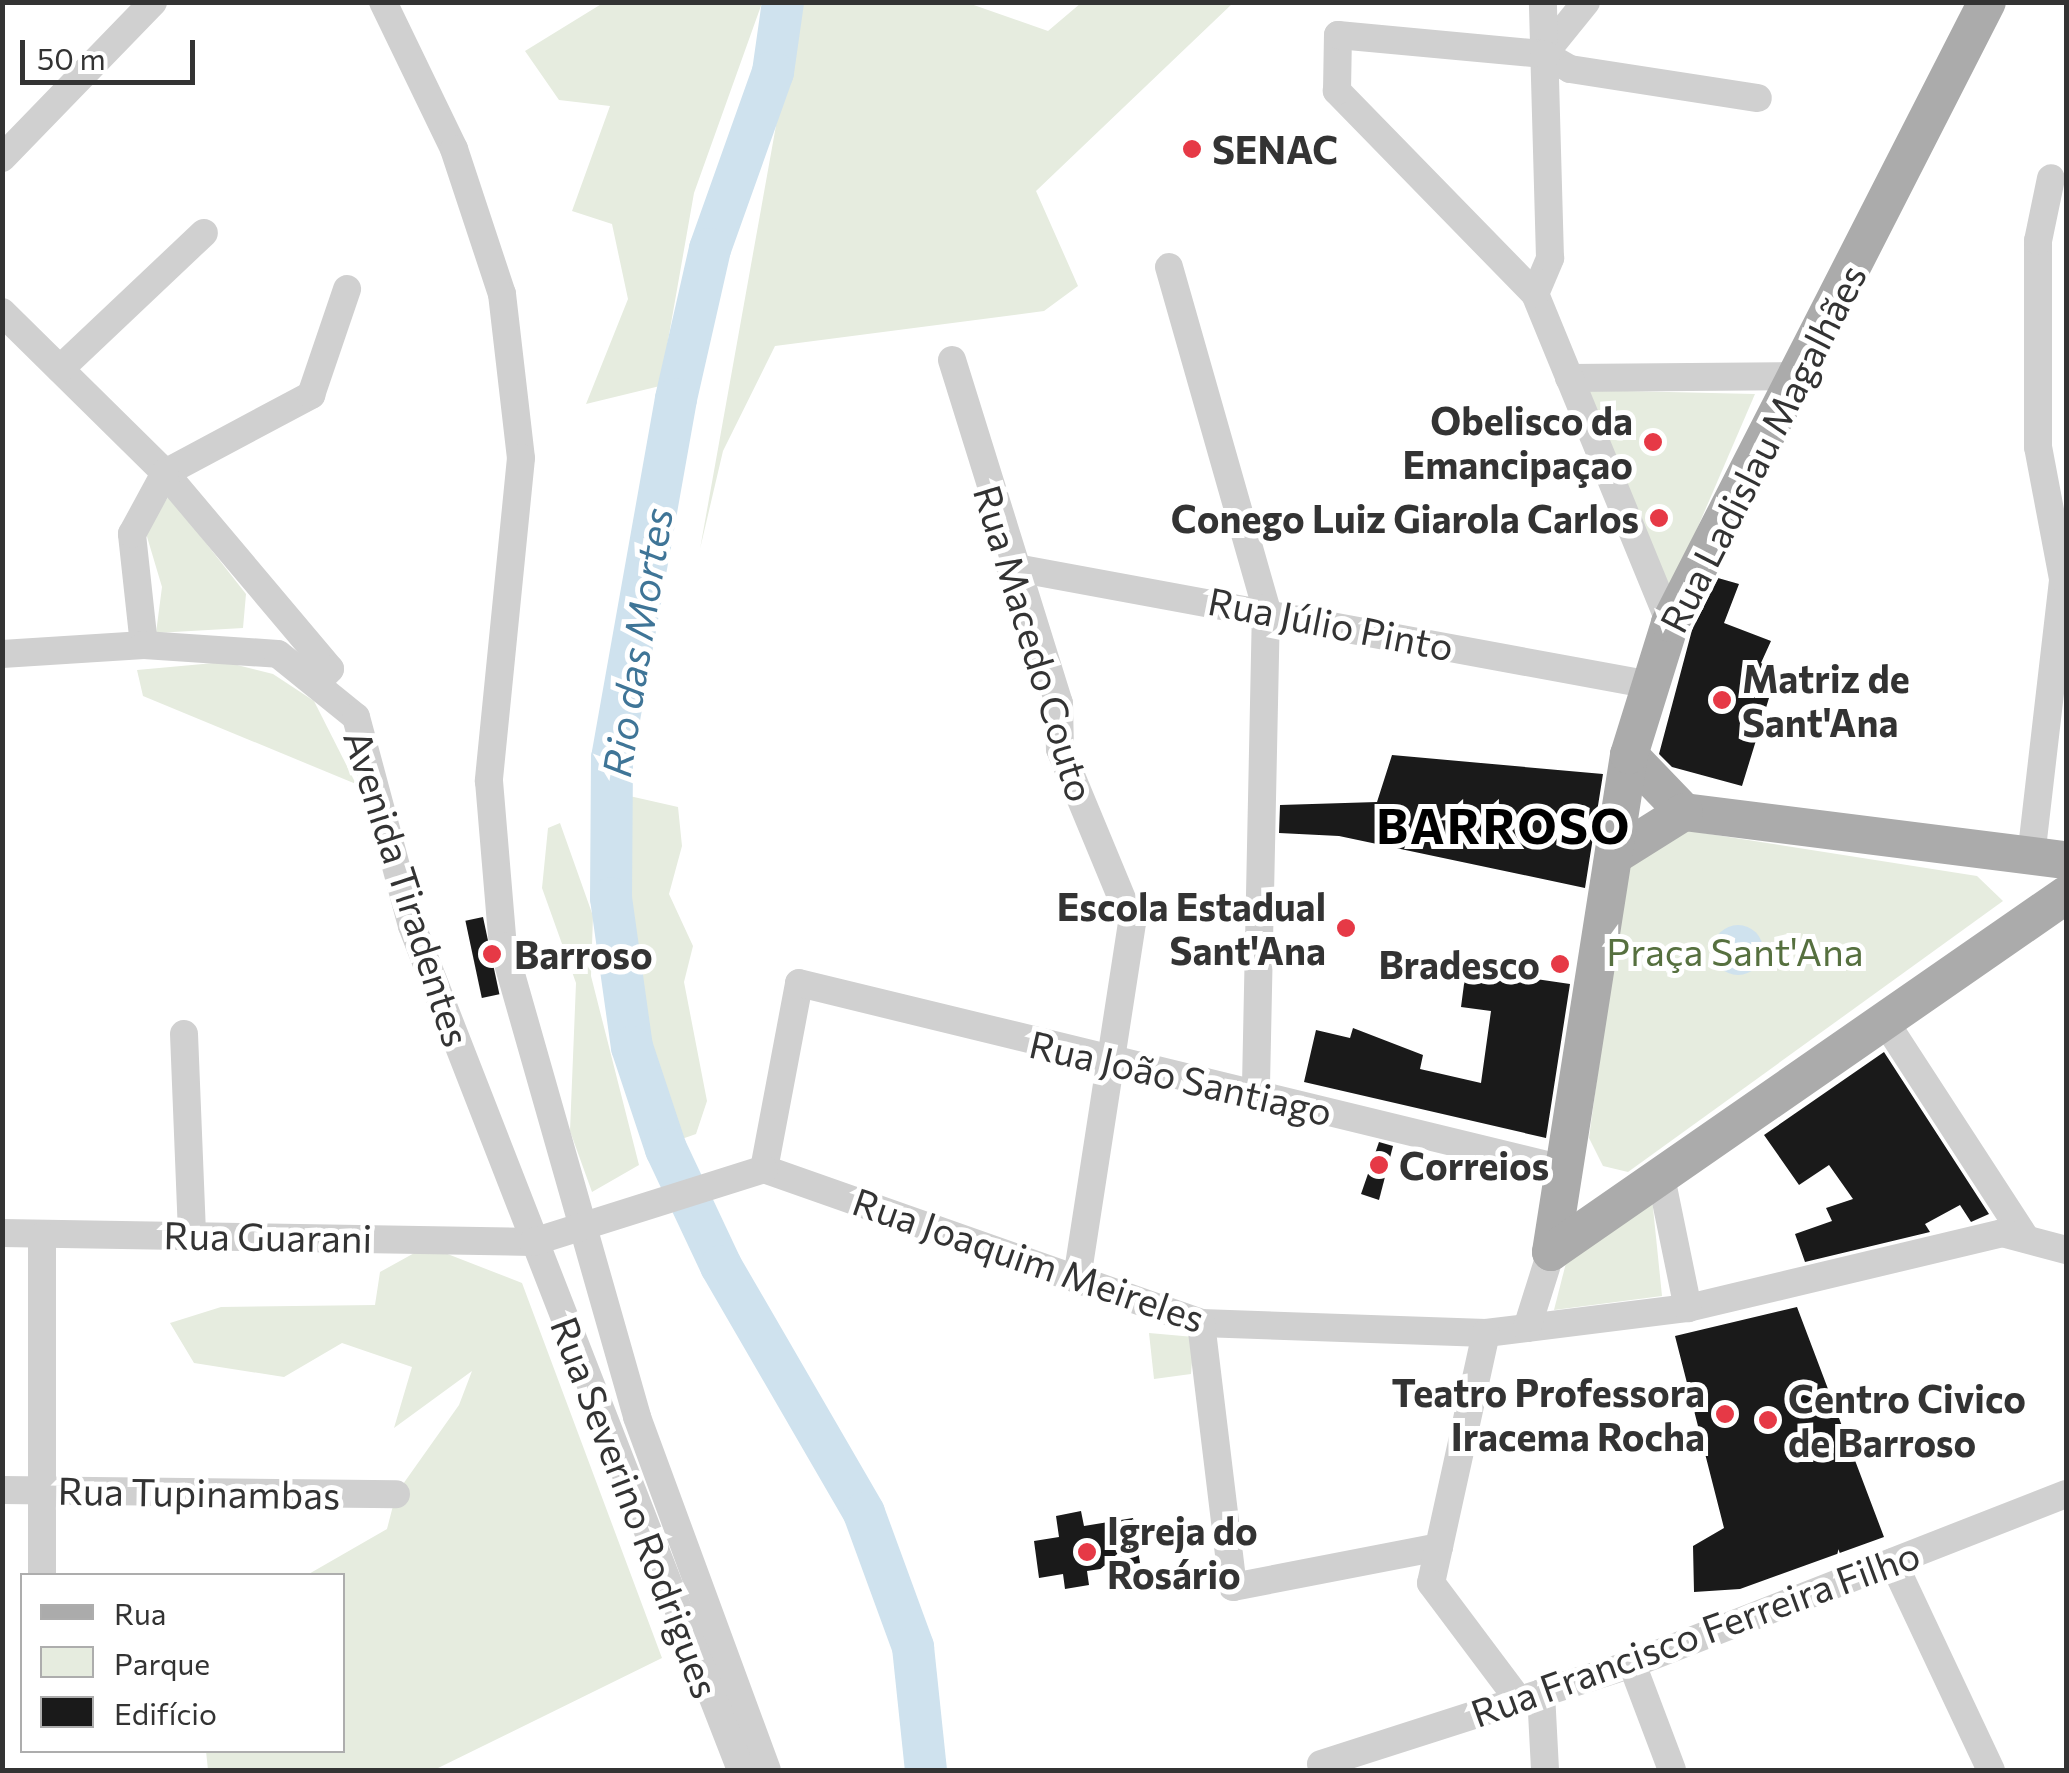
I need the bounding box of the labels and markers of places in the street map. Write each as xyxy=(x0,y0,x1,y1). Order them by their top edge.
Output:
place label: SENAC xyxy=(1212,126,1338,172)
marker: SENAC xyxy=(1181,138,1203,160)
place label: Obelisco da Emancipaçao xyxy=(1403,397,1633,486)
marker: Obelisco da Emancipaçao xyxy=(1642,431,1664,453)
place label: Conego Luiz Giarola Carlos xyxy=(1171,495,1639,541)
marker: Conego Luiz Giarola Carlos xyxy=(1648,507,1670,529)
place label: Matriz de Sant'Ana xyxy=(1742,655,1910,744)
marker: Matriz de Sant'Ana xyxy=(1711,689,1733,711)
place label: Escola Estadual Sant'Ana xyxy=(1057,883,1326,972)
marker: Escola Estadual Sant'Ana xyxy=(1335,917,1357,939)
place label: Barroso xyxy=(514,931,653,977)
marker: Barroso xyxy=(479,941,505,967)
place label: Bradesco xyxy=(1378,941,1540,987)
marker: Bradesco xyxy=(1549,953,1571,975)
place label: Correios xyxy=(1399,1142,1549,1188)
marker: Correios xyxy=(1368,1154,1390,1176)
place label: Teatro Professora Iracema Rocha xyxy=(1391,1369,1705,1458)
place label: Centro Civico de Barroso xyxy=(1788,1375,2026,1465)
marker: Teatro Professora Iracema Rocha xyxy=(1714,1403,1736,1425)
marker: Centro Civico de Barroso xyxy=(1757,1409,1779,1431)
place label: Igreja do Rosário xyxy=(1107,1507,1258,1596)
marker: Igreja do Rosário xyxy=(1076,1541,1098,1563)

